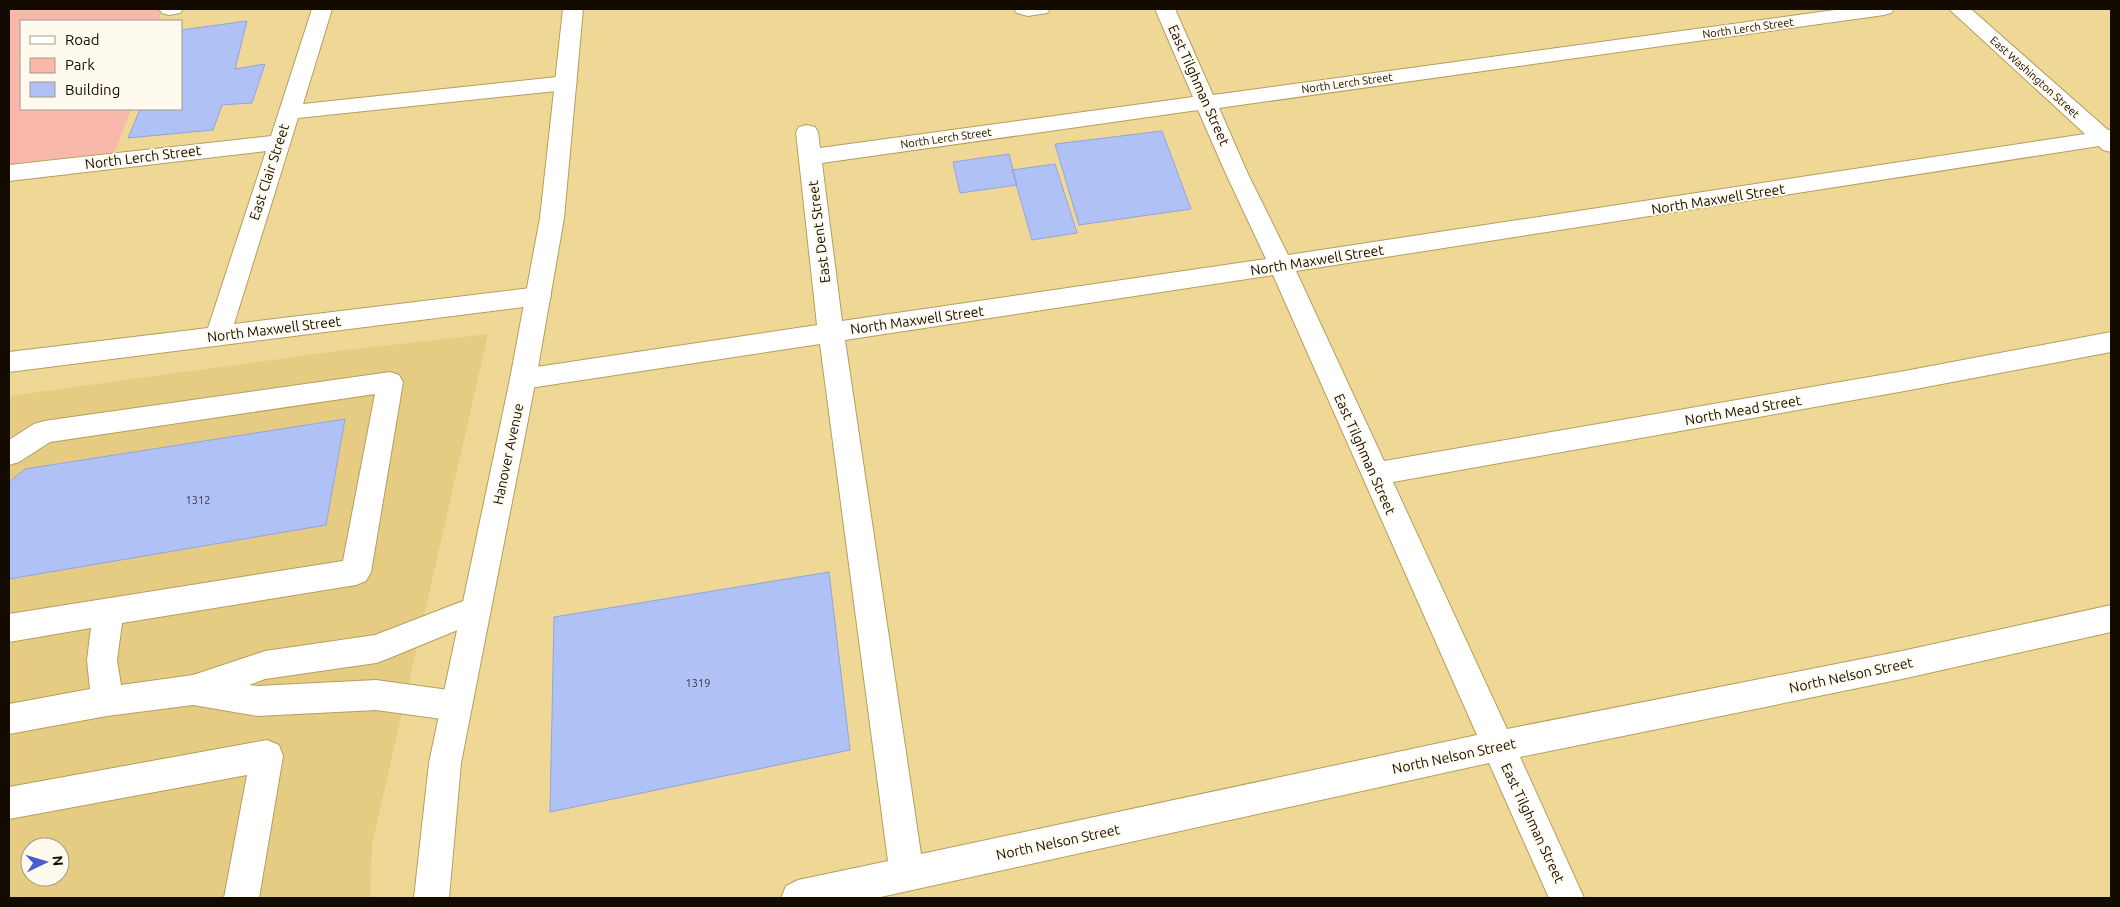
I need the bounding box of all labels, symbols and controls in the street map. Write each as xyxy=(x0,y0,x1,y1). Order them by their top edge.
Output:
street label: North Lerch Street xyxy=(1702,16,1795,40)
legend xyxy=(20,20,182,110)
street label: East Tilghman Street xyxy=(1165,22,1233,148)
text: Road xyxy=(65,31,100,48)
street label: East Washington Street xyxy=(1988,34,2082,121)
text: Park xyxy=(65,56,95,73)
street label: North Lerch Street xyxy=(1301,71,1394,95)
text: Building xyxy=(65,81,120,98)
street label: East Clair Street xyxy=(246,121,292,222)
street label: North Lerch Street xyxy=(900,126,993,150)
street label: North Lerch Street xyxy=(84,142,203,172)
street label: East Dent Street xyxy=(805,179,833,284)
street label: North Maxwell Street xyxy=(1650,180,1786,217)
street label: North Maxwell Street xyxy=(1249,241,1385,278)
street label: North Maxwell Street xyxy=(849,303,985,337)
street label: North Maxwell Street xyxy=(206,313,342,345)
street label: East Tilghman Street xyxy=(1331,391,1399,517)
street label: North Mead Street xyxy=(1684,392,1803,428)
street label: Hanover Avenue xyxy=(489,402,527,506)
house number: 1312 xyxy=(186,494,210,506)
street label: North Nelson Street xyxy=(1788,654,1915,696)
house number: 1319 xyxy=(686,677,710,689)
street label: North Nelson Street xyxy=(1391,735,1518,777)
street label: East Tilghman Street xyxy=(1498,760,1568,886)
street label: North Nelson Street xyxy=(995,821,1122,863)
north arrow xyxy=(20,837,70,887)
text: N xyxy=(50,855,66,867)

